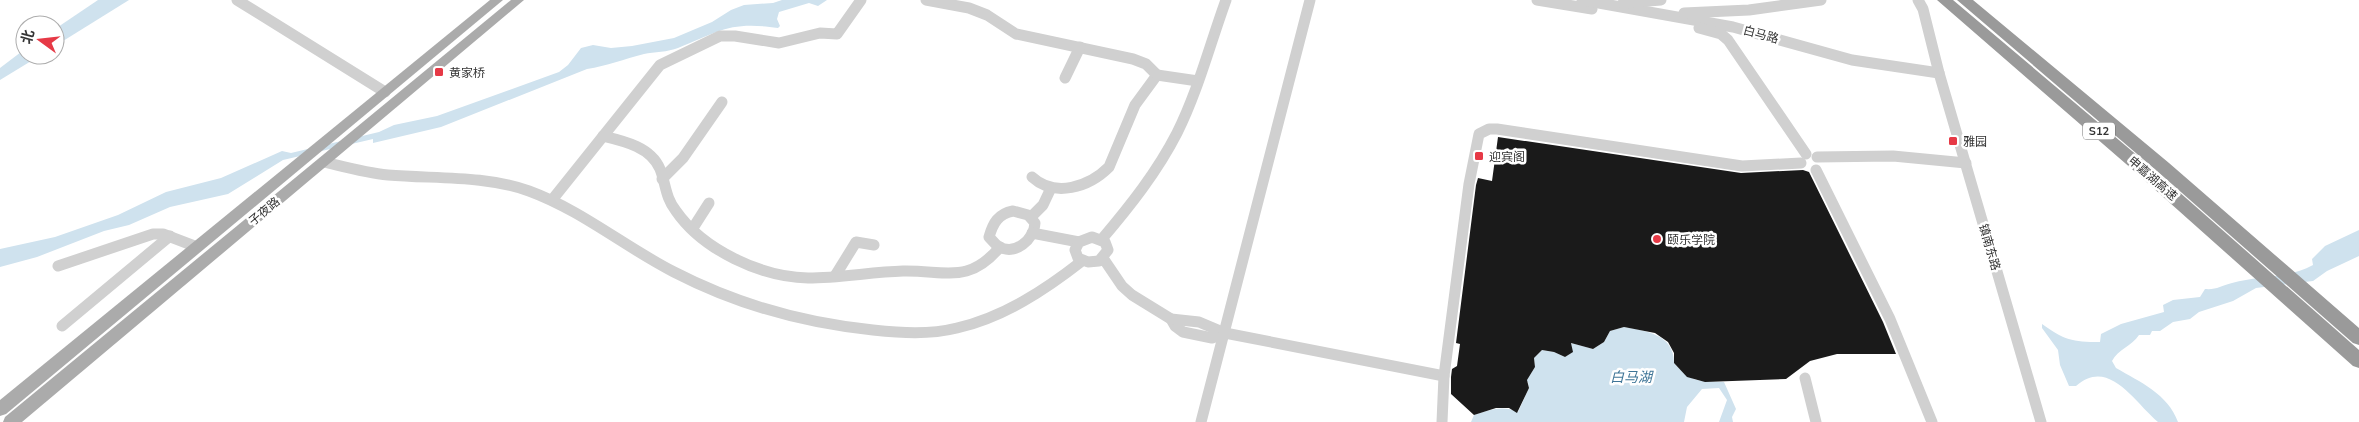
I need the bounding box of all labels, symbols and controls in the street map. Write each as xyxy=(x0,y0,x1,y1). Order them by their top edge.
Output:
north arrow xyxy=(15,15,65,65)
street label: 白马路 xyxy=(1742,22,1780,46)
text: 北 xyxy=(17,28,38,46)
place label: 黄家桥 xyxy=(449,65,485,80)
marker: 黄家桥 xyxy=(433,66,445,78)
road number: S12 xyxy=(2083,122,2115,140)
place label: 雅园 xyxy=(1963,134,1987,149)
marker: 雅园 xyxy=(1947,135,1959,147)
place label: 迎宾阁 xyxy=(1489,149,1525,164)
marker: 迎宾阁 xyxy=(1473,150,1485,162)
street label: 申嘉湖高速 xyxy=(2125,153,2181,203)
street label: 子夜路 xyxy=(245,194,283,228)
street label: 镇南东路 xyxy=(1976,222,2004,272)
place label: 颐乐学院 xyxy=(1667,232,1715,247)
marker: 颐乐学院 xyxy=(1651,233,1663,245)
water label: 白马湖 xyxy=(1610,368,1654,386)

